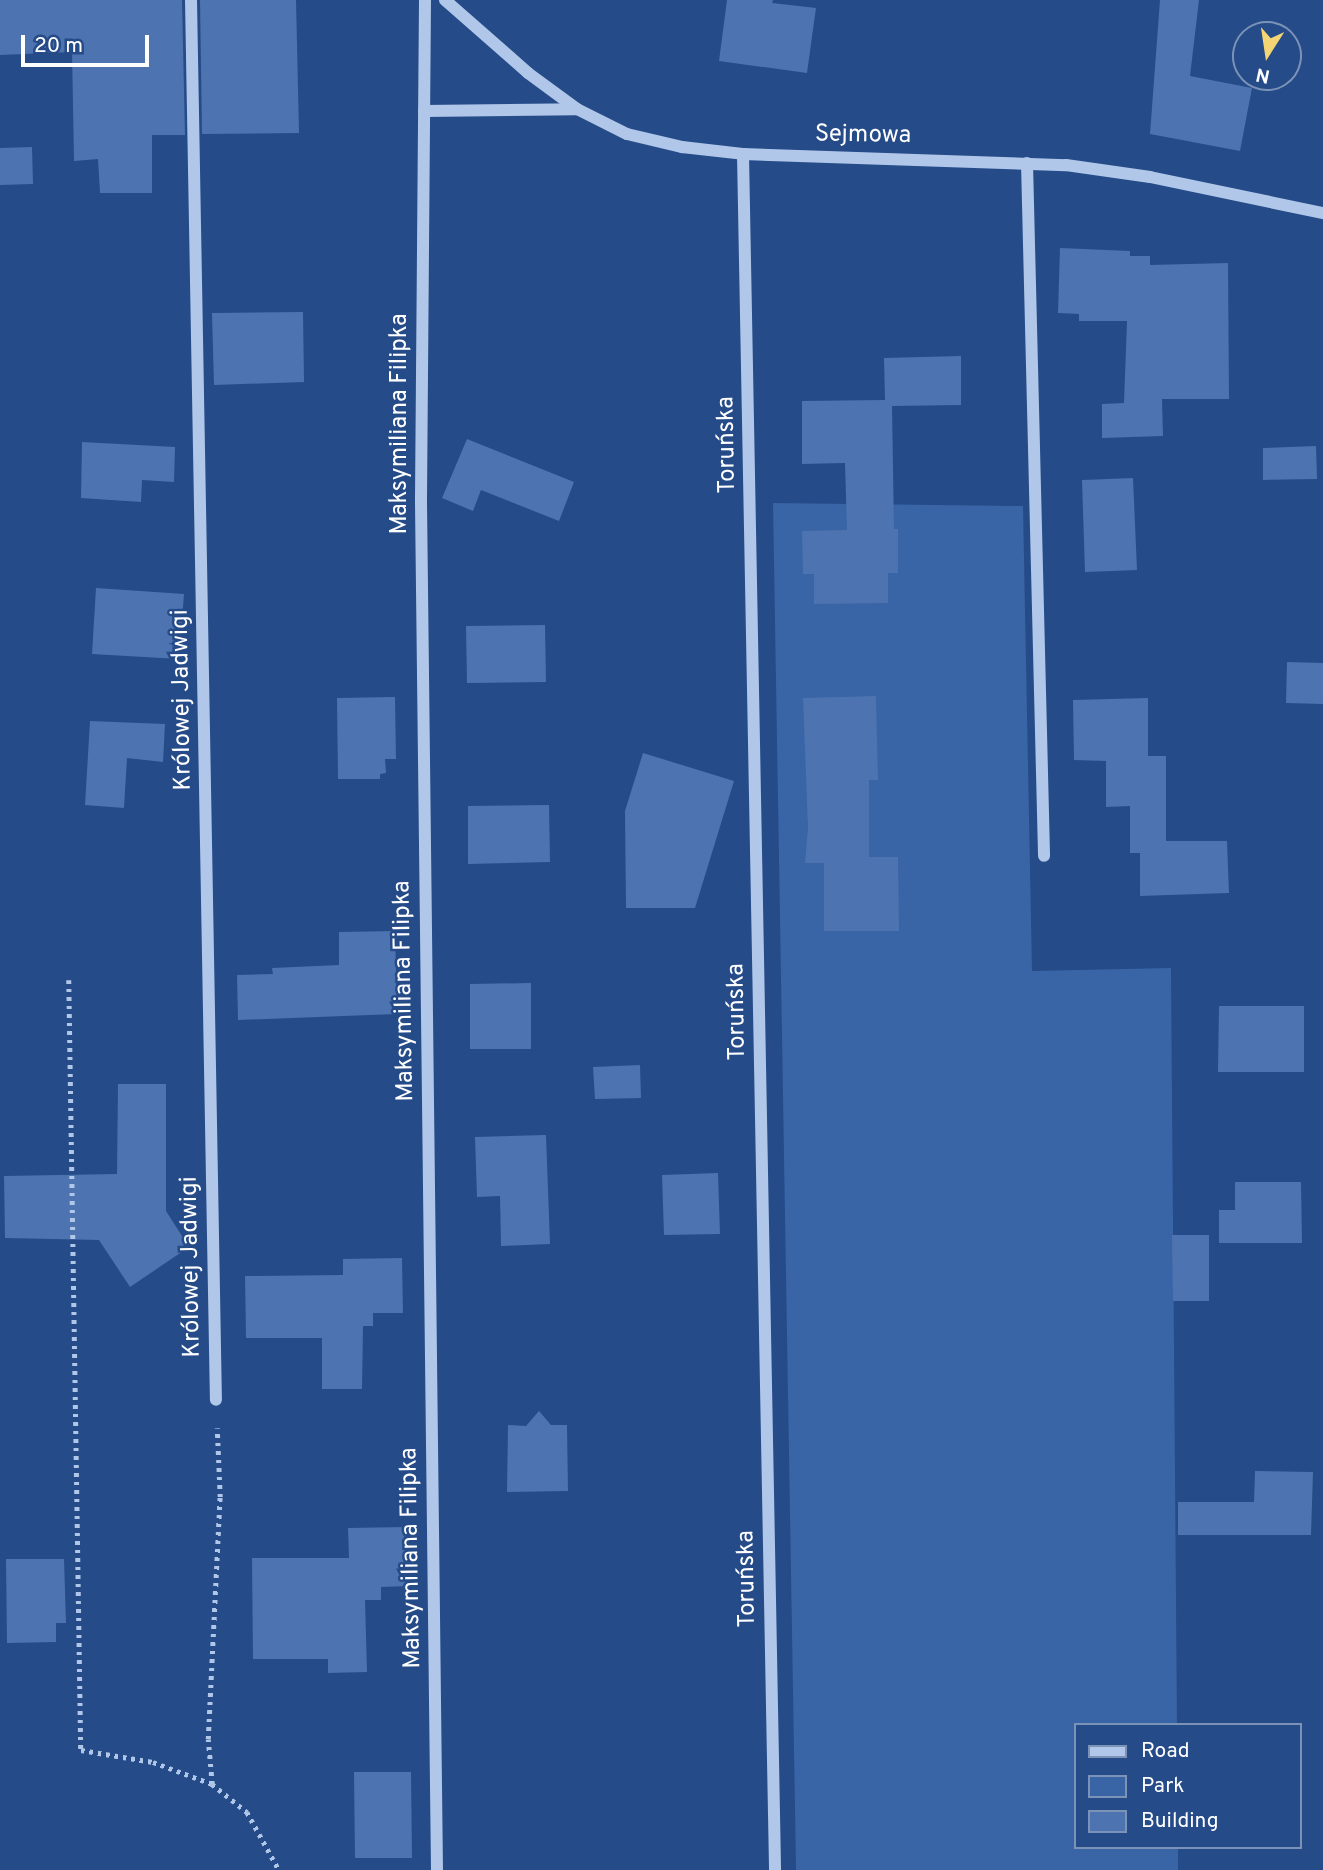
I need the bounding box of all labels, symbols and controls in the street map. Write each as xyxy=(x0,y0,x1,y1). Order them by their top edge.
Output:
scale bar xyxy=(24,21,152,65)
north arrow xyxy=(1232,21,1302,91)
text: 20 m xyxy=(34,33,83,60)
text: N xyxy=(1254,61,1272,88)
street label: Sejmowa xyxy=(815,121,911,151)
street label: Maksymiliana Filipka xyxy=(387,313,415,535)
street label: Toruńska xyxy=(713,396,743,494)
street label: Królowej Jadwigi xyxy=(167,609,199,791)
street label: Maksymiliana Filipka xyxy=(389,880,421,1102)
street label: Toruńska xyxy=(723,963,753,1061)
street label: Królowej Jadwigi xyxy=(176,1176,208,1358)
street label: Maksymiliana Filipka xyxy=(396,1447,428,1669)
street label: Toruńska xyxy=(733,1530,763,1628)
legend xyxy=(1074,1723,1302,1849)
text: Road xyxy=(1141,1738,1190,1765)
text: Park xyxy=(1141,1773,1184,1800)
text: Building xyxy=(1141,1808,1219,1835)

